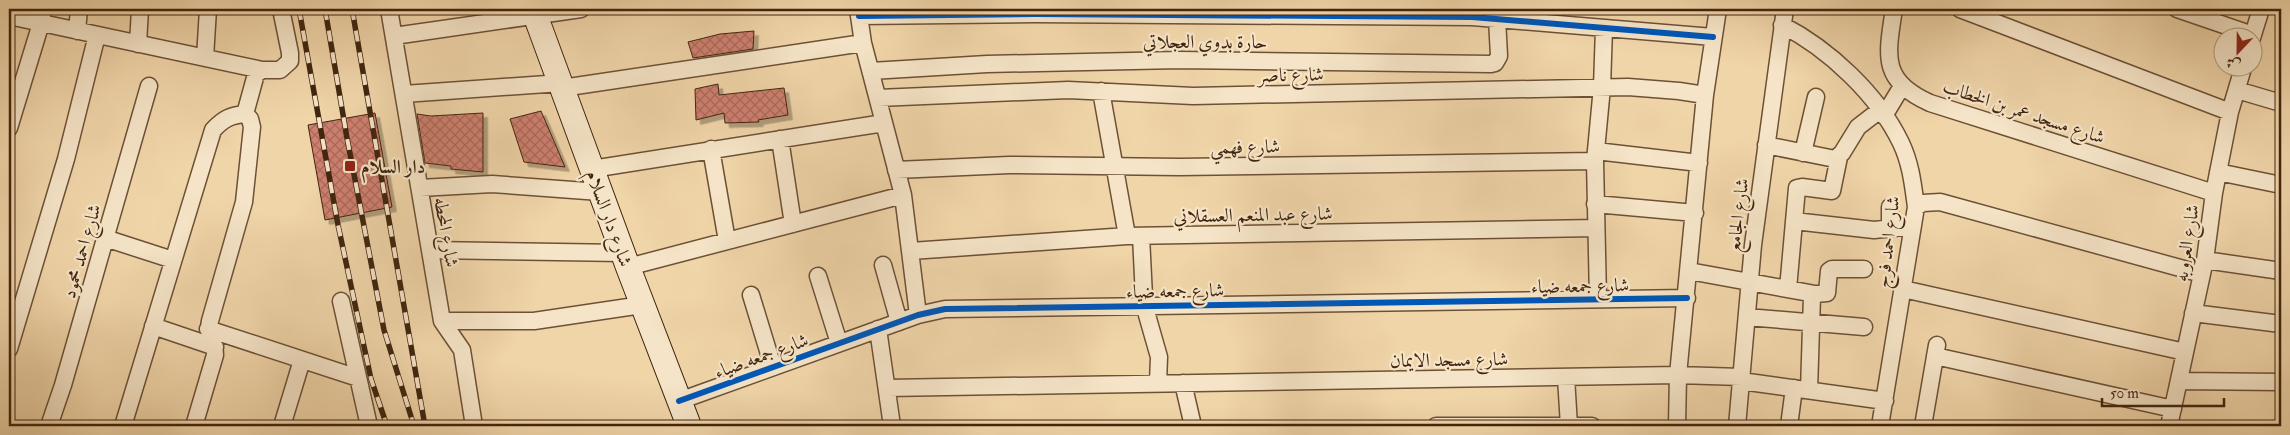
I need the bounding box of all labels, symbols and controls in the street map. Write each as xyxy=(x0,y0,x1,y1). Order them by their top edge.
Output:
north arrow xyxy=(2212,28,2262,78)
street label: حارة بدوي العجلاتي xyxy=(1143,30,1267,57)
text: ش xyxy=(2224,53,2243,74)
street label: شارع ناصر xyxy=(1256,62,1324,91)
street label: شارع مسجد عمر بن الخطاب xyxy=(1939,74,2108,152)
street label: شارع فهمي xyxy=(1210,134,1280,166)
place label: دار السلام xyxy=(361,155,425,184)
marker: دار السلام xyxy=(343,159,357,173)
street label: شارع دار السلام xyxy=(577,167,638,271)
street label: شارع الجامع xyxy=(1722,177,1759,254)
street label: شارع المحطه xyxy=(425,195,464,270)
street label: شارع احمد فرج xyxy=(1870,195,1911,290)
street label: شارع احمد محمود xyxy=(57,201,110,302)
street label: شارع عبد المنعم العسقلاني xyxy=(1173,202,1333,234)
street label: شارع العروبه xyxy=(2169,203,2208,284)
street label: شارع جمعه ضياء xyxy=(1531,273,1630,302)
street label: شارع جمعه ضياء xyxy=(1126,278,1225,307)
street label: شارع جمعه ضياء xyxy=(711,328,813,387)
street label: شارع مسجد الايمان xyxy=(1390,347,1508,376)
scale bar xyxy=(2102,375,2225,407)
text: 50 m xyxy=(2110,384,2139,403)

